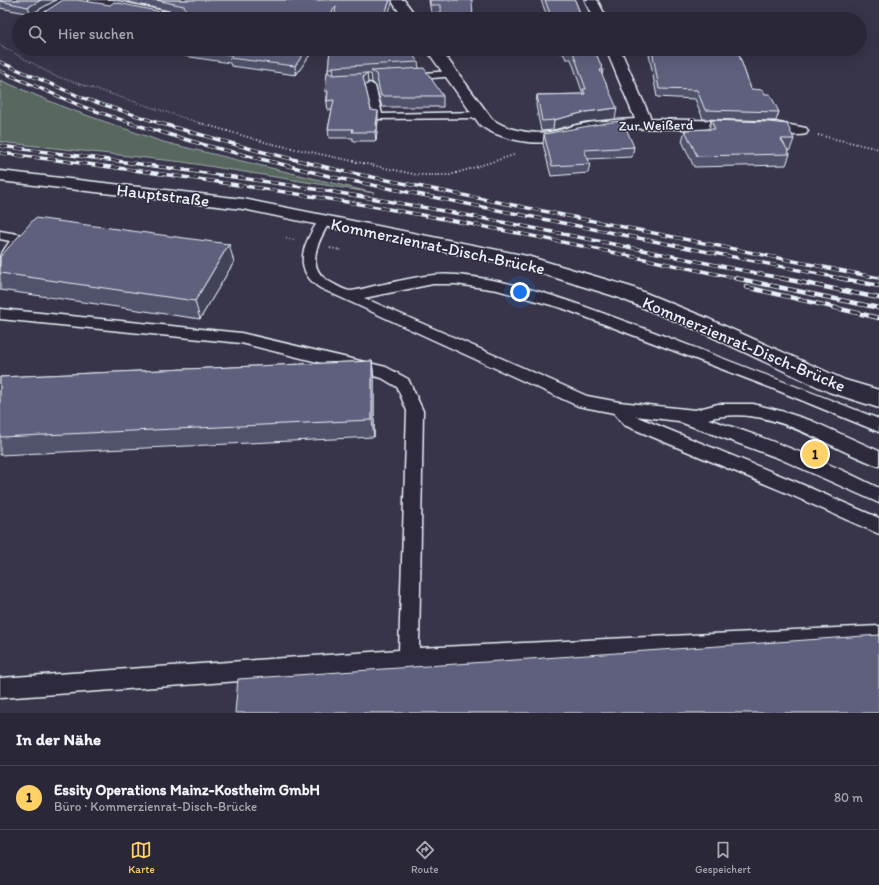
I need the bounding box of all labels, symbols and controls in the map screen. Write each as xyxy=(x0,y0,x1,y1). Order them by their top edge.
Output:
search box xyxy=(12,12,867,56)
icon: search xyxy=(26,23,48,45)
text: Hier suchen xyxy=(58,25,134,43)
street label: Zur Weißerd xyxy=(618,116,694,135)
street label: Hauptstraße xyxy=(116,179,210,211)
street label: Kommerzienrat-Disch-Brücke xyxy=(329,214,547,278)
your location xyxy=(510,282,530,302)
street label: Kommerzienrat-Disch-Brücke xyxy=(640,292,848,396)
pin: 1 xyxy=(802,439,828,469)
text: In der Nähe xyxy=(16,729,101,749)
text: Essity Operations Mainz-Kostheim GmbH xyxy=(54,781,320,799)
text: 1 xyxy=(26,790,32,805)
text: 80 m xyxy=(834,790,863,805)
text: Büro · Kommerzienrat-Disch-Brücke xyxy=(54,799,257,814)
tab: Karte xyxy=(128,839,155,876)
tab: Route xyxy=(411,839,439,876)
tab: Gespeichert xyxy=(695,839,751,876)

